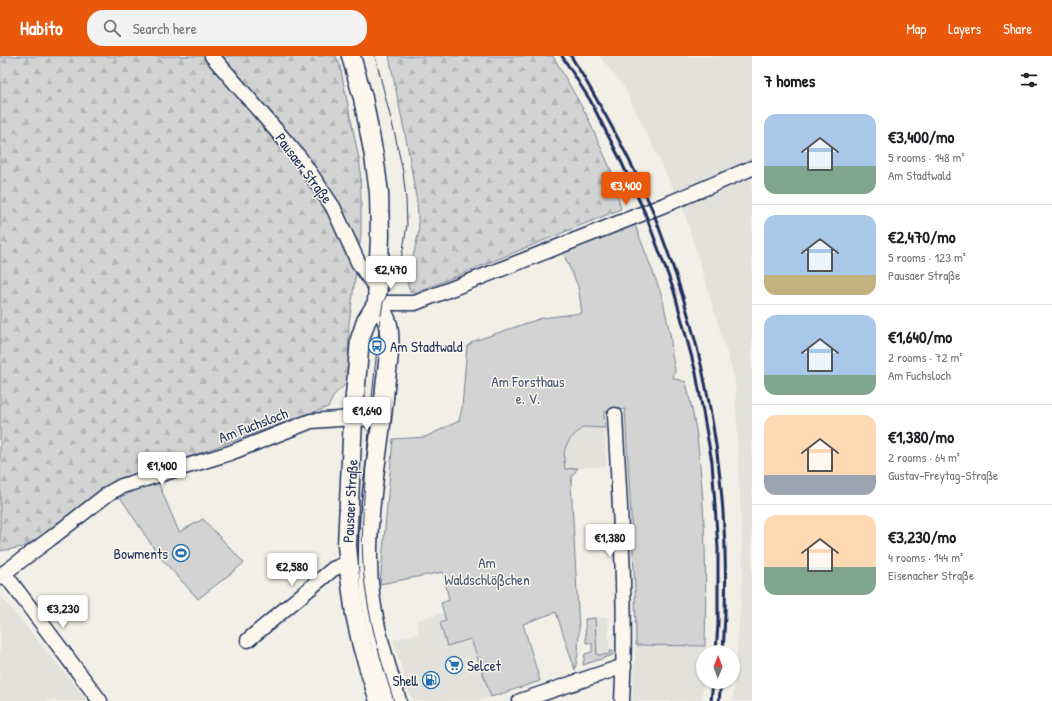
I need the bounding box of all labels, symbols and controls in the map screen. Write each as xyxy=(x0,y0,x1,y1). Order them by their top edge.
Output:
search box xyxy=(87,10,367,46)
text: Habito xyxy=(20,15,63,41)
icon: search xyxy=(101,17,123,39)
text: Search here xyxy=(133,18,197,39)
text: Map xyxy=(906,19,926,38)
text: Layers xyxy=(948,19,981,38)
text: Share xyxy=(1003,19,1032,38)
text: 7 homes xyxy=(764,69,815,92)
icon: filters xyxy=(1018,69,1040,91)
text: €3,400/mo xyxy=(888,125,954,148)
street label: Pausaer Straße xyxy=(270,128,338,208)
icon: home xyxy=(796,130,844,178)
text: 5 rooms · 148 m² xyxy=(888,148,964,166)
text: Am Stadtwald xyxy=(888,166,951,184)
pin: €3,400 xyxy=(593,172,659,206)
text: €3,400 xyxy=(610,176,642,194)
text: €2,470/mo xyxy=(888,225,956,248)
icon: home xyxy=(796,231,844,279)
text: 5 rooms · 123 m² xyxy=(888,248,966,266)
pin: €2,470 xyxy=(358,256,424,290)
text: €2,470 xyxy=(375,260,407,278)
text: Pausaer Straße xyxy=(888,266,960,284)
text: €1,640/mo xyxy=(888,325,952,348)
icon: home xyxy=(796,331,844,379)
bus stop icon: Am Stadtwald xyxy=(367,336,387,356)
place label: Am Stadtwald xyxy=(390,336,463,357)
text: 2 rooms · 72 m² xyxy=(888,348,962,366)
text: Am Fuchsloch xyxy=(888,366,951,384)
park label: Am Forsthaus e. V. xyxy=(491,371,565,409)
pin: €1,640 xyxy=(334,397,400,431)
text: €1,640 xyxy=(352,401,382,419)
street label: Am Fuchsloch xyxy=(215,402,291,448)
text: €1,380/mo xyxy=(888,425,954,448)
icon: home xyxy=(796,431,844,479)
text: 2 rooms · 64 m² xyxy=(888,448,960,466)
pin: €1,400 xyxy=(129,452,195,486)
text: €1,400 xyxy=(147,456,177,474)
street label: Pausaer Straße xyxy=(337,459,363,543)
text: Gustav-Freytag-Straße xyxy=(888,466,998,484)
pin: €1,380 xyxy=(577,524,643,558)
text: €3,230/mo xyxy=(888,525,956,548)
text: €1,380 xyxy=(595,528,625,546)
icon: home xyxy=(796,531,844,579)
place label: Bowments xyxy=(114,543,168,564)
sports icon: Bowments xyxy=(171,543,191,563)
text: 4 rooms · 144 m² xyxy=(888,548,963,566)
park label: Am Waldschlößchen xyxy=(444,552,530,590)
pin: €2,580 xyxy=(259,553,325,587)
text: €2,580 xyxy=(276,557,308,575)
text: Eisenacher Straße xyxy=(888,566,974,584)
pin: €3,230 xyxy=(30,595,96,629)
text: €3,230 xyxy=(47,599,79,617)
north arrow xyxy=(696,645,740,689)
map controls xyxy=(696,645,740,689)
supermarket icon: Selcet xyxy=(444,655,464,675)
place label: Selcet xyxy=(467,655,502,676)
place label: Shell xyxy=(392,670,419,691)
fuel station icon: Shell xyxy=(421,670,441,690)

